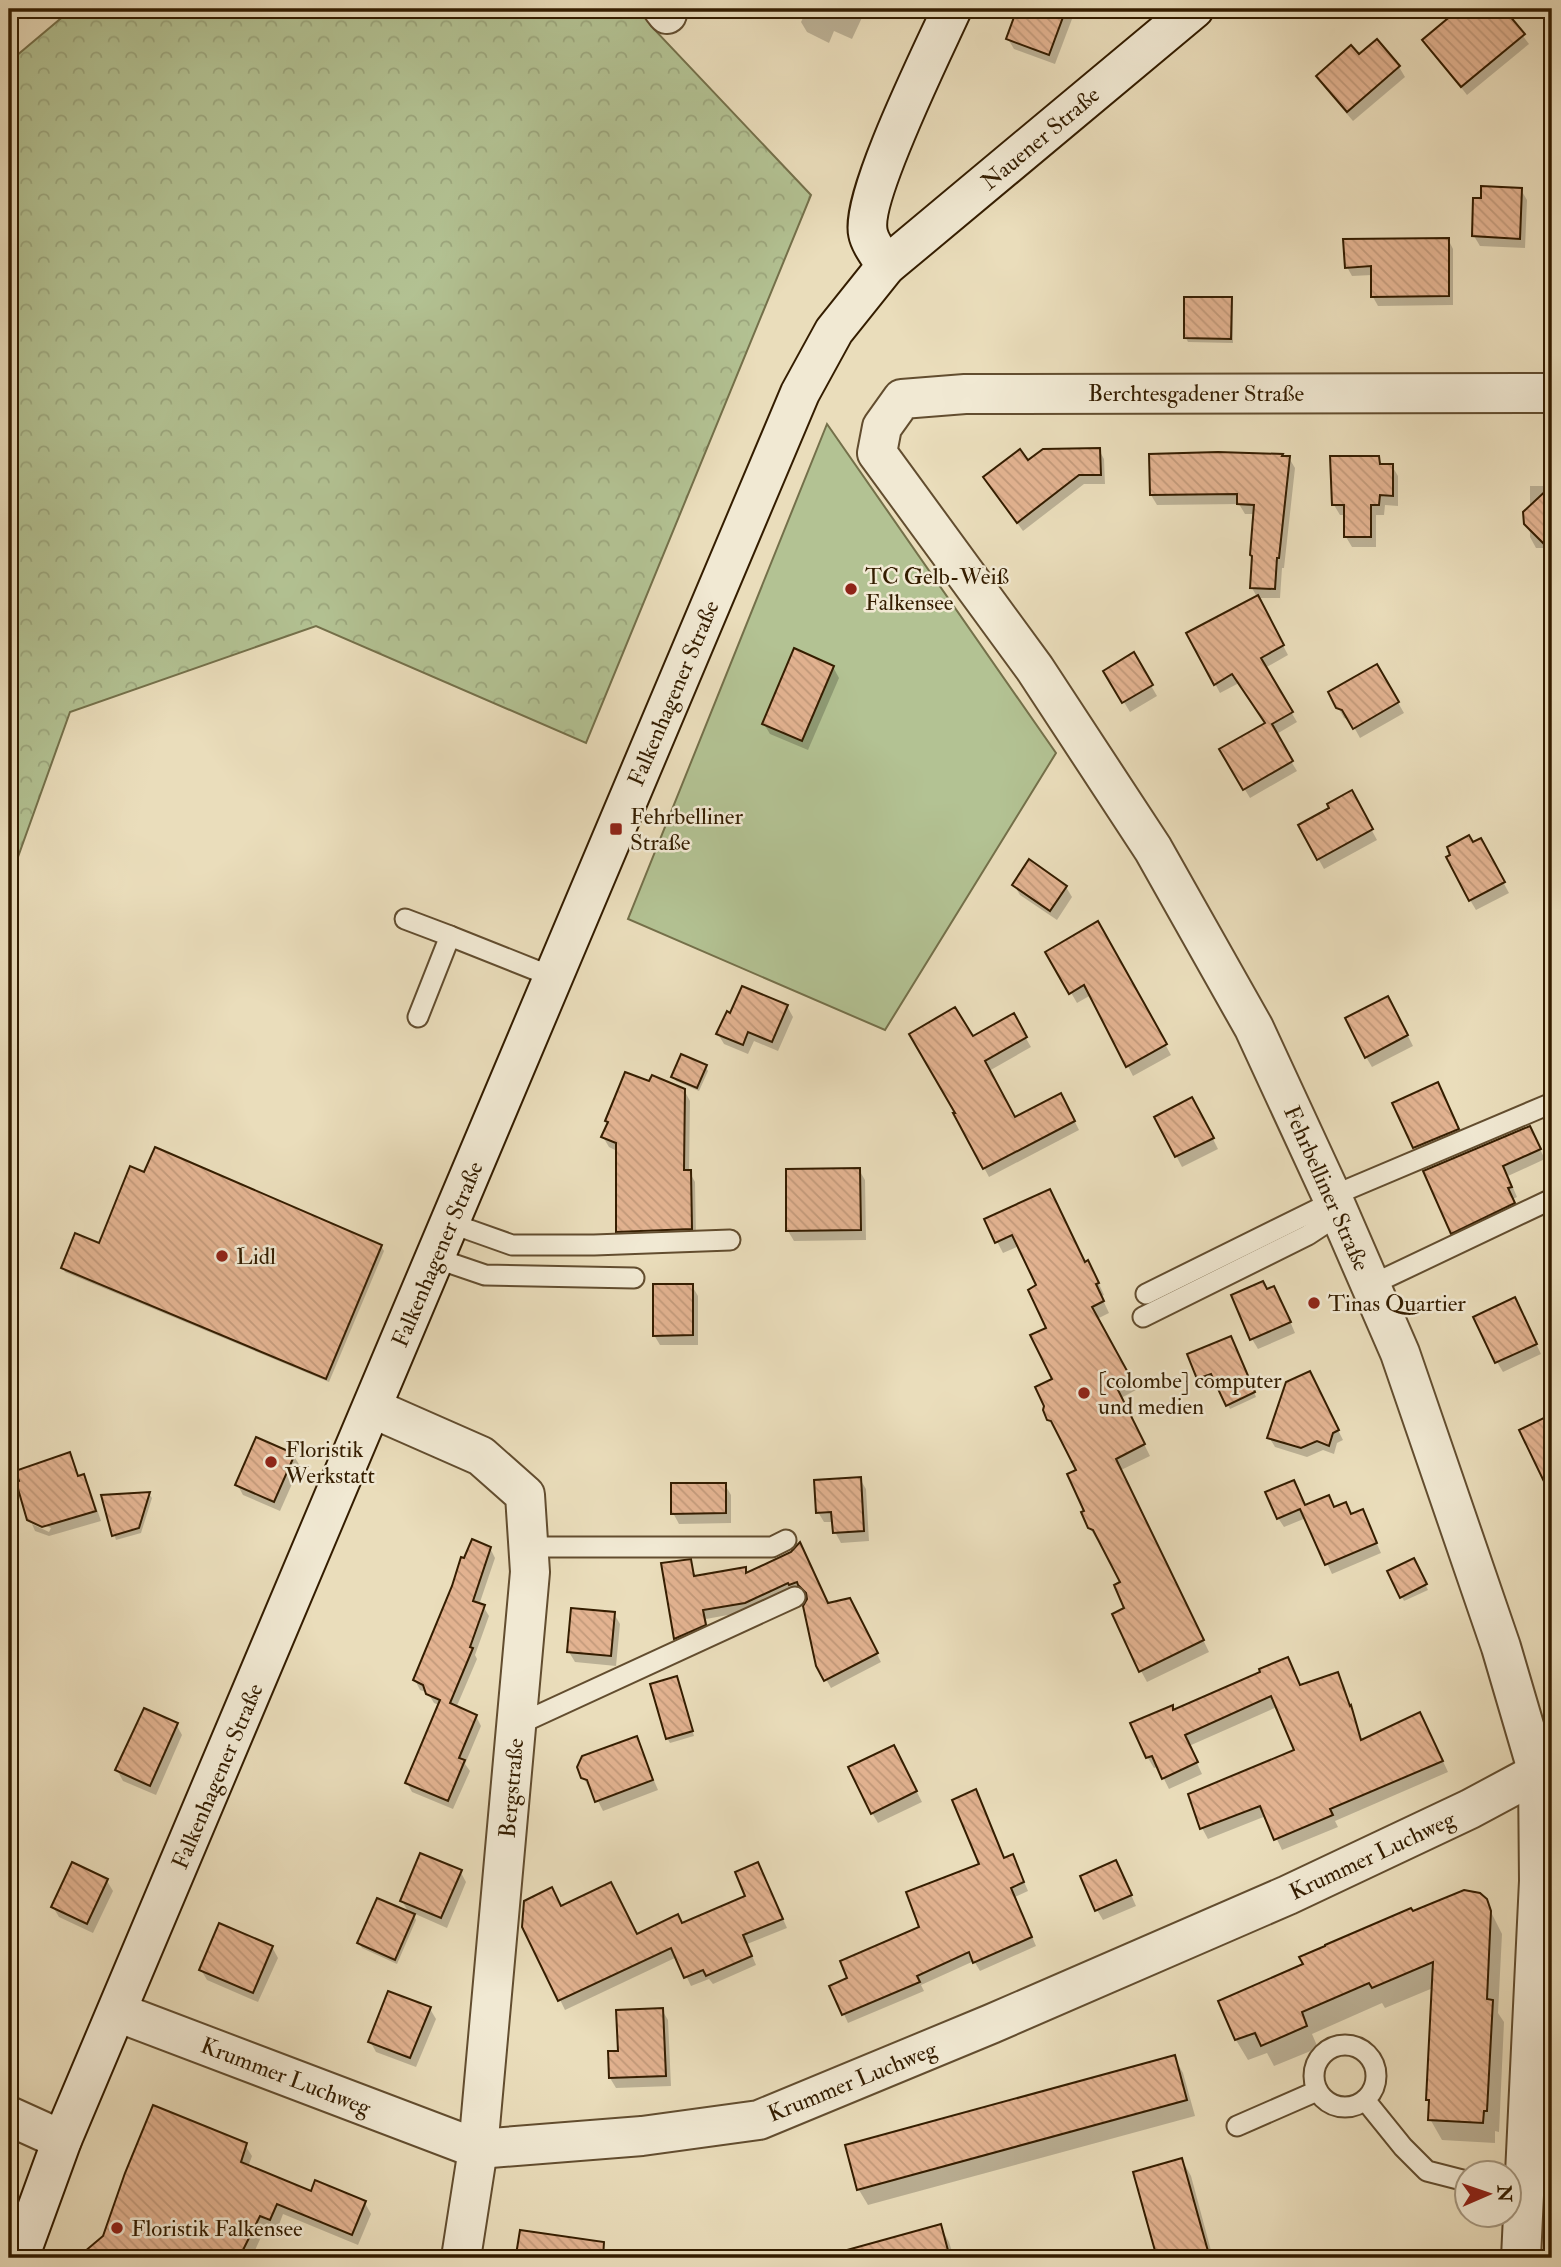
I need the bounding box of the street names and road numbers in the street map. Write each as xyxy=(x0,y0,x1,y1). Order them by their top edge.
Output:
street label: Nauener Straße xyxy=(975,80,1106,196)
street label: Berchtesgadener Straße xyxy=(1088,379,1304,408)
street label: Falkenhagener Straße xyxy=(621,596,726,790)
street label: Fehrbelliner Straße xyxy=(1277,1101,1376,1276)
street label: Falkenhagener Straße xyxy=(385,1157,490,1351)
street label: Falkenhagener Straße xyxy=(165,1679,270,1873)
street label: Bergstraße xyxy=(493,1737,530,1839)
street label: Krummer Luchweg xyxy=(1285,1804,1460,1907)
street label: Krummer Luchweg xyxy=(197,2031,376,2122)
street label: Krummer Luchweg xyxy=(763,2034,942,2129)

